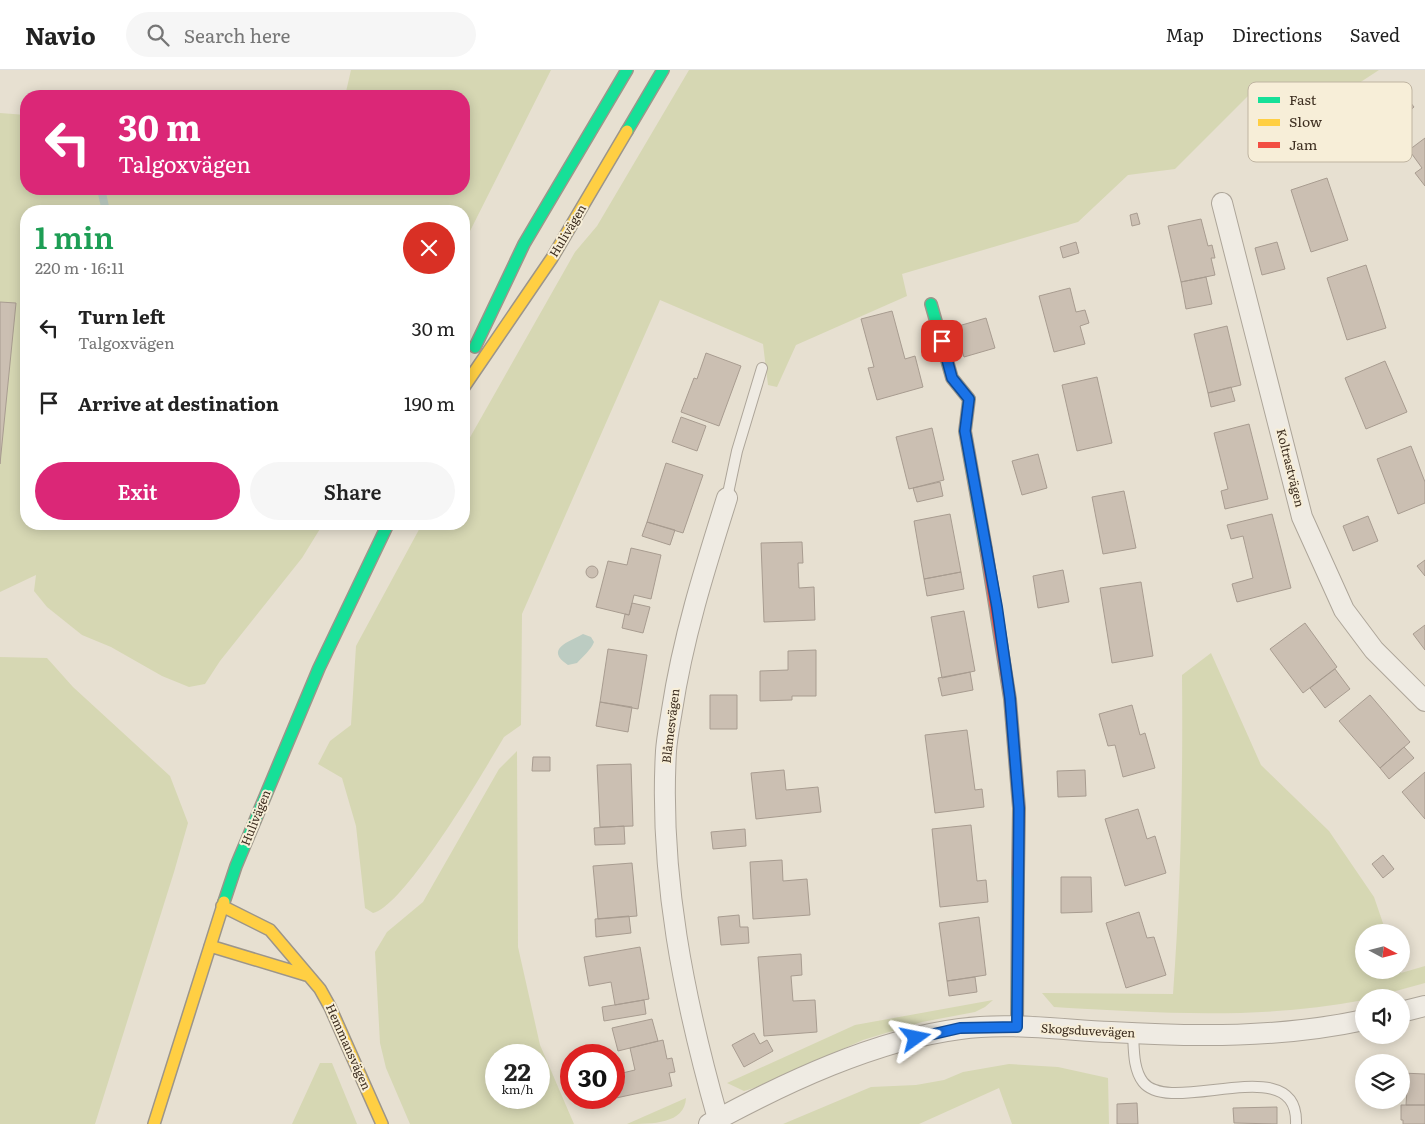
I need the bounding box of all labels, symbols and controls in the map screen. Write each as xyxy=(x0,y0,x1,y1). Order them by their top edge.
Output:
search box xyxy=(126,12,476,57)
text: Navio xyxy=(25,17,96,52)
icon: search xyxy=(144,21,172,49)
text: Search here xyxy=(184,21,290,49)
text: Map xyxy=(1166,21,1204,48)
text: Directions xyxy=(1232,21,1322,48)
text: Saved xyxy=(1350,21,1400,48)
legend xyxy=(1248,82,1412,162)
text: Fast xyxy=(1289,89,1317,109)
text: 30 m xyxy=(118,100,201,152)
icon: left xyxy=(35,110,100,175)
text: Slow xyxy=(1289,111,1322,131)
text: Jam xyxy=(1289,134,1318,154)
text: Talgoxvägen xyxy=(118,147,251,180)
street label: Hulivägen xyxy=(544,201,590,260)
text: 1 min xyxy=(35,214,114,258)
button: close xyxy=(403,222,455,274)
text: 220 m · 16:11 xyxy=(35,255,124,279)
text: Turn left xyxy=(78,302,165,330)
icon: left xyxy=(35,314,63,342)
text: 30 m xyxy=(411,314,455,342)
pin xyxy=(921,320,963,362)
icon: arrive xyxy=(928,327,956,355)
text: Talgoxvägen xyxy=(78,330,175,354)
icon: arrive xyxy=(35,389,63,417)
text: Arrive at destination xyxy=(78,389,279,417)
text: 190 m xyxy=(404,389,455,417)
street label: Koltrastvägen xyxy=(1273,427,1309,509)
button: Exit xyxy=(35,462,240,520)
button: Share xyxy=(250,462,455,520)
street label: Blåmesvägen xyxy=(656,687,684,764)
street label: Hulivägen xyxy=(236,787,274,848)
north arrow xyxy=(1355,924,1410,979)
map controls xyxy=(1355,924,1410,1109)
button: sound xyxy=(1355,989,1410,1044)
street label: Hemmansvägen xyxy=(322,1001,376,1093)
position arrow xyxy=(889,1011,941,1063)
street label: Skogsduvevägen xyxy=(1040,1019,1136,1041)
speed limit sign: 30 xyxy=(560,1044,625,1109)
text: 22 xyxy=(504,1052,531,1089)
button: layers xyxy=(1355,1054,1410,1109)
text: km/h xyxy=(502,1080,533,1098)

